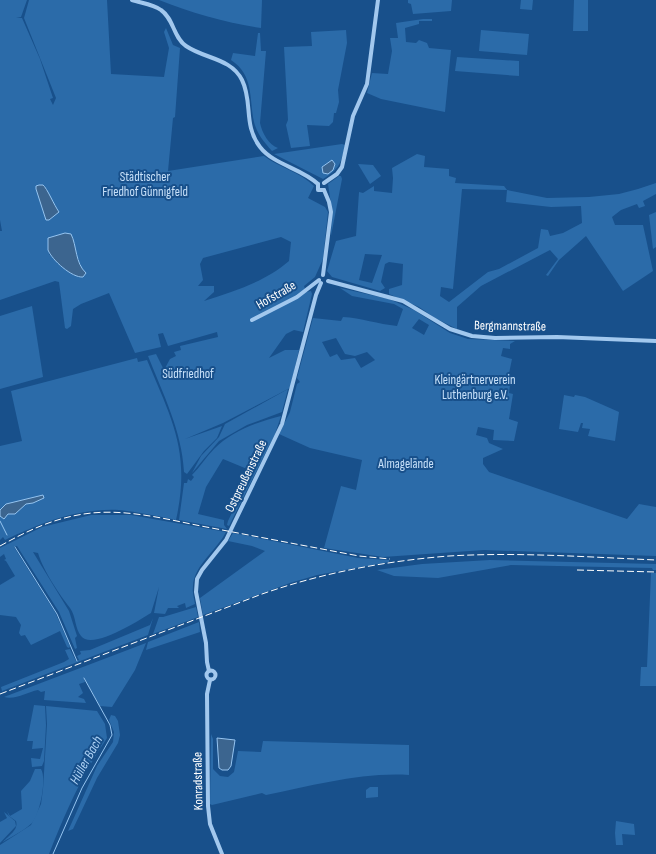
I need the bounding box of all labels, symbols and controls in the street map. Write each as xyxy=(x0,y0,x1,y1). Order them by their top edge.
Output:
park label: Städtischer Friedhof Günnigfeld xyxy=(102,169,188,200)
street label: Hofstraße xyxy=(253,277,299,313)
street label: Bergmannstraße xyxy=(474,317,546,335)
park label: Südfriedhof xyxy=(162,366,214,382)
park label: Kleingärtnerverein Luthenburg e.V. xyxy=(435,372,515,403)
street label: Ostpreußenstraße xyxy=(222,437,270,515)
park label: Almagelände xyxy=(377,456,434,472)
water label: Hüller Bach xyxy=(66,733,106,787)
street label: Konradstraße xyxy=(189,752,207,810)

